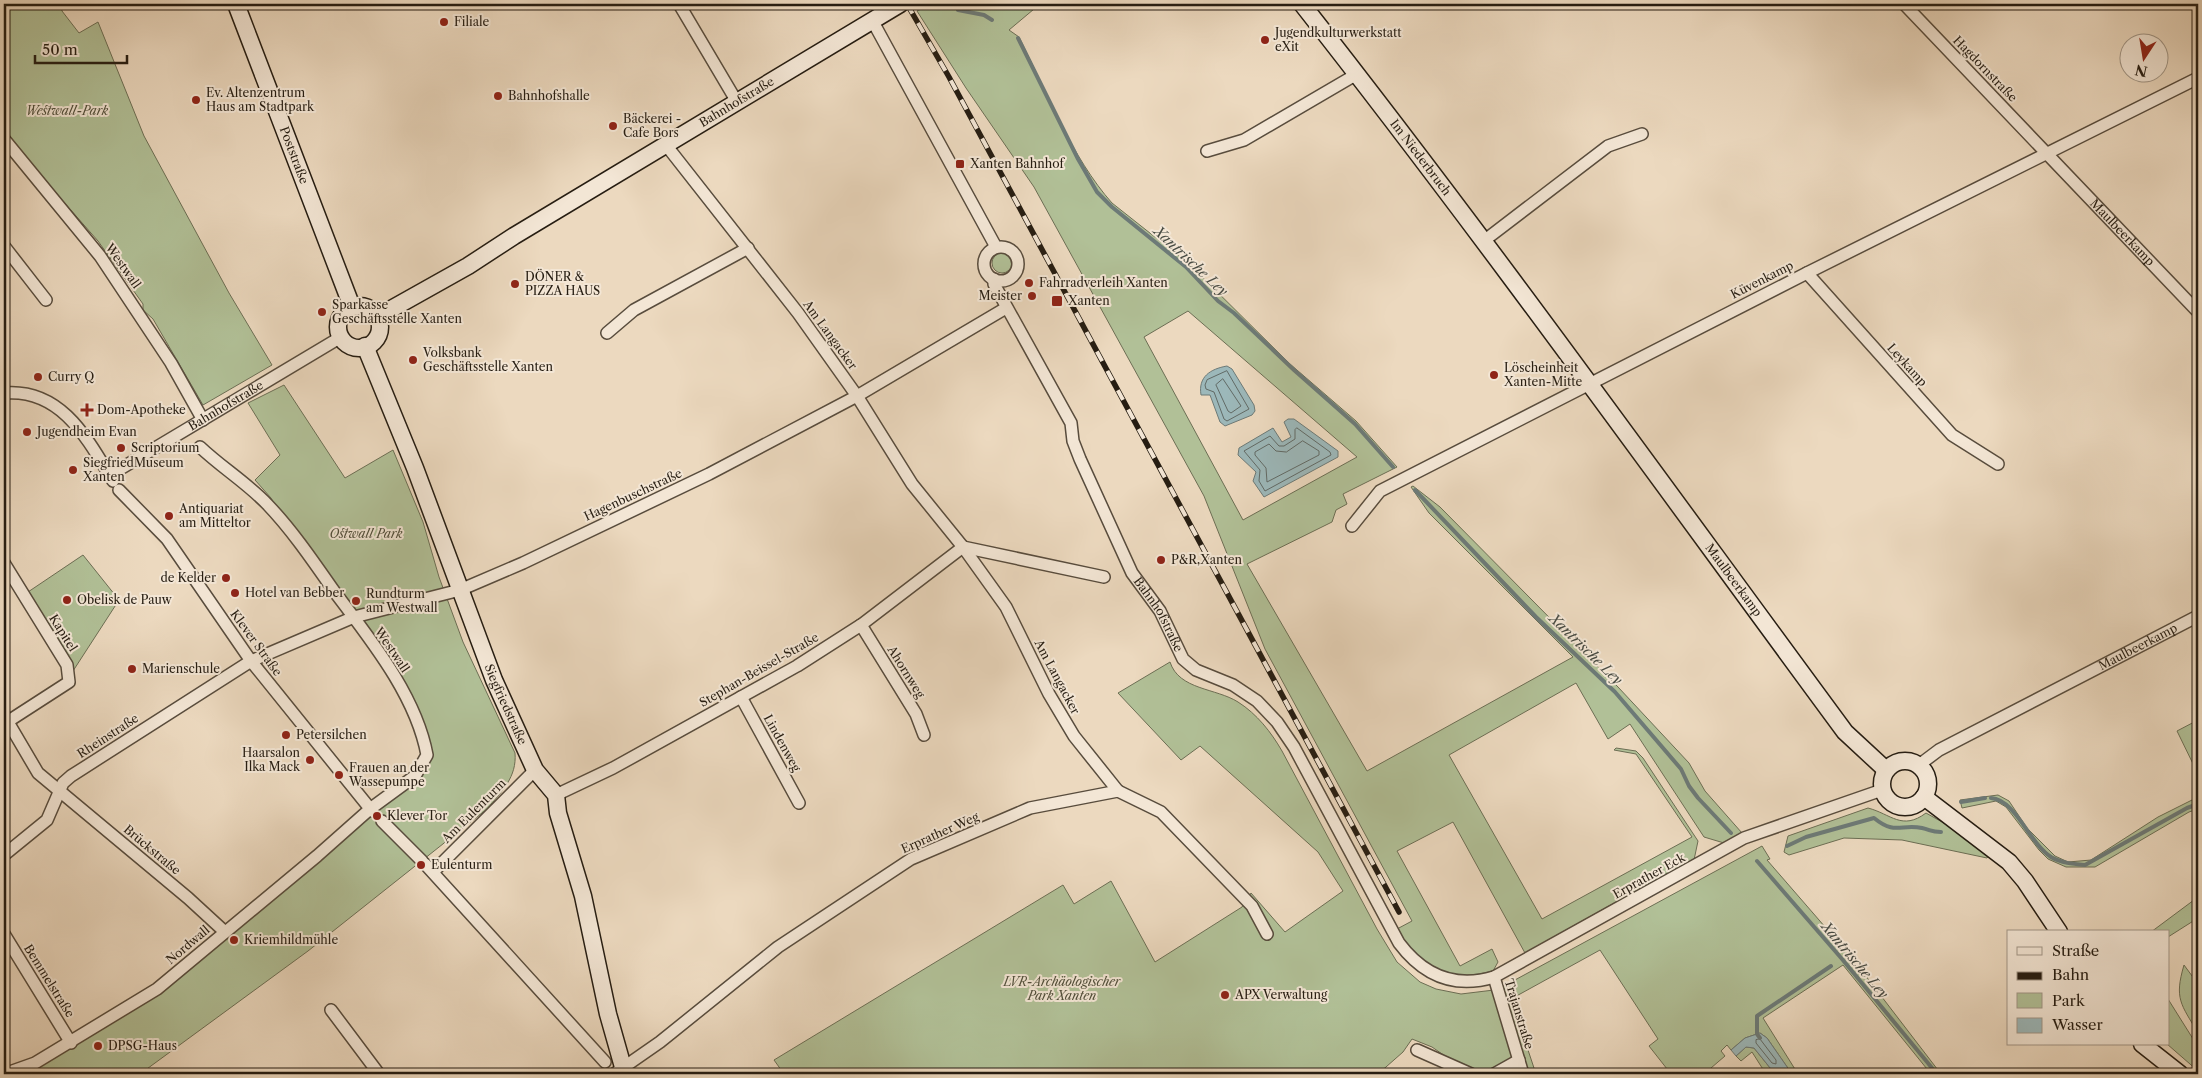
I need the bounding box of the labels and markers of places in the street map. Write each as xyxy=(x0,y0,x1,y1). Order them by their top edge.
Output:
place label: Filiale xyxy=(454,14,490,29)
marker: Filiale xyxy=(438,16,450,28)
place label: Jugendkulturwerkstatt eXit xyxy=(1273,25,1402,54)
marker: Jugendkulturwerkstatt eXit xyxy=(1259,34,1271,46)
place label: Ev. Altenzentrum Haus am Stadtpark xyxy=(206,85,315,114)
place label: Bahnhofshalle xyxy=(508,88,590,103)
marker: Bahnhofshalle xyxy=(492,90,504,102)
marker: Ev. Altenzentrum Haus am Stadtpark xyxy=(190,94,202,106)
place label: Bäckerei - Cafe Bors xyxy=(623,111,681,140)
marker: Bäckerei - Cafe Bors xyxy=(607,120,619,132)
place label: Xanten Bahnhof xyxy=(969,156,1066,171)
marker: Xanten Bahnhof xyxy=(954,158,966,170)
place label: DÖNER & PIZZA HAUS xyxy=(525,268,600,298)
place label: Fahrradverleih Xanten xyxy=(1039,275,1168,290)
marker: Fahrradverleih Xanten xyxy=(1023,277,1035,289)
marker: DÖNER & PIZZA HAUS xyxy=(509,278,521,290)
place label: Meister xyxy=(979,288,1022,303)
marker: Meister xyxy=(1026,290,1038,302)
place label: Xanten xyxy=(1067,293,1110,308)
marker: Xanten xyxy=(1050,294,1064,308)
place label: Sparkasse Geschäftsstelle Xanten xyxy=(332,297,462,326)
marker: Sparkasse Geschäftsstelle Xanten xyxy=(316,306,328,318)
place label: Volksbank Geschäftsstelle Xanten xyxy=(422,345,553,374)
marker: Volksbank Geschäftsstelle Xanten xyxy=(407,354,419,366)
place label: Löscheinheit Xanten-Mitte xyxy=(1503,360,1582,389)
place label: Curry Q xyxy=(48,369,94,384)
marker: Löscheinheit Xanten-Mitte xyxy=(1488,369,1500,381)
marker: Curry Q xyxy=(32,371,44,383)
place label: Dom-Apotheke xyxy=(97,402,186,417)
marker: Dom-Apotheke xyxy=(81,404,93,416)
place label: Jugendheim Evan xyxy=(35,424,137,439)
marker: Jugendheim Evan xyxy=(21,426,33,438)
place label: Scriptorium xyxy=(131,440,199,455)
marker: Scriptorium xyxy=(115,442,127,454)
place label: SiegfriedMuseum Xanten xyxy=(82,455,184,484)
marker: SiegfriedMuseum Xanten xyxy=(67,464,79,476)
place label: Antiquariat am Mitteltor xyxy=(178,501,251,530)
marker: Antiquariat am Mitteltor xyxy=(163,510,175,522)
place label: P&R,Xanten xyxy=(1171,552,1242,567)
marker: P&R,Xanten xyxy=(1155,554,1167,566)
place label: de Kelder xyxy=(160,570,216,585)
marker: de Kelder xyxy=(220,572,232,584)
place label: Hotel van Bebber xyxy=(245,585,344,600)
place label: Rundturm am Westwall xyxy=(366,586,438,615)
marker: Hotel van Bebber xyxy=(229,587,241,599)
place label: Obelisk de Pauw xyxy=(77,592,173,607)
marker: Obelisk de Pauw xyxy=(61,594,73,606)
marker: Rundturm am Westwall xyxy=(350,595,362,607)
place label: Marienschule xyxy=(142,661,220,676)
marker: Marienschule xyxy=(126,663,138,675)
place label: Petersilchen xyxy=(296,727,367,742)
marker: Petersilchen xyxy=(280,729,292,741)
place label: Haarsalon Ilka Mack xyxy=(242,745,301,774)
marker: Haarsalon Ilka Mack xyxy=(304,754,316,766)
place label: Frauen an der Wassepumpe xyxy=(348,760,429,789)
marker: Frauen an der Wassepumpe xyxy=(333,769,345,781)
place label: Klever Tor xyxy=(387,808,447,823)
marker: Klever Tor xyxy=(371,810,383,822)
place label: Eulenturm xyxy=(431,857,492,872)
marker: Eulenturm xyxy=(415,859,427,871)
place label: Kriemhildmühle xyxy=(244,932,338,947)
marker: Kriemhildmühle xyxy=(228,934,240,946)
place label: APX Verwaltung xyxy=(1234,987,1328,1002)
marker: APX Verwaltung xyxy=(1219,989,1231,1001)
place label: DPSG-Haus xyxy=(108,1038,177,1053)
marker: DPSG-Haus xyxy=(92,1040,104,1052)

